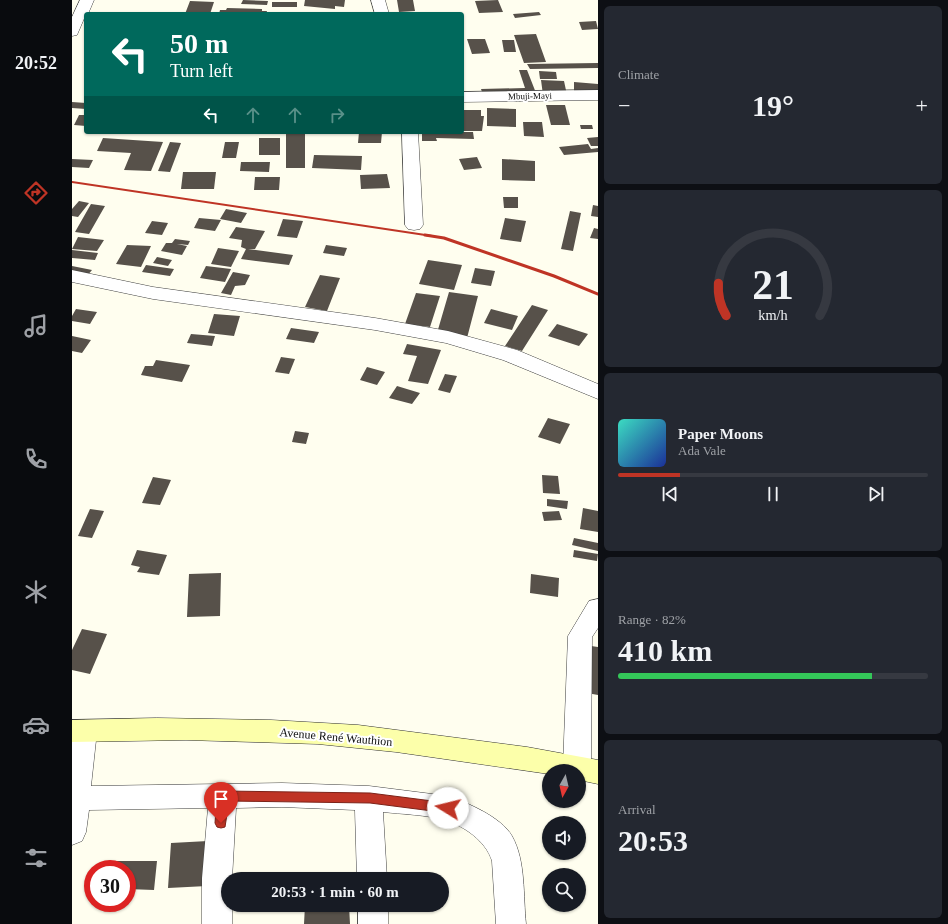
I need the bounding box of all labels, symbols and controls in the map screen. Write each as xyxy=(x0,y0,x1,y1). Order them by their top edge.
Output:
icon: left xyxy=(104,28,156,80)
text: 50 m xyxy=(170,28,228,59)
text: 20:52 xyxy=(15,53,57,73)
text: Turn left xyxy=(170,61,233,81)
text: Climate xyxy=(618,67,659,82)
text: 19° xyxy=(752,89,794,122)
street label: Mbuji-Mayi xyxy=(508,91,553,101)
text: − xyxy=(618,93,630,118)
text: + xyxy=(916,93,928,118)
icon: left xyxy=(200,104,222,126)
icon: ahead xyxy=(242,104,264,126)
icon: ahead xyxy=(284,104,306,126)
icon: right xyxy=(326,104,348,126)
icon: directions xyxy=(22,179,50,207)
text: 21 xyxy=(752,262,794,308)
text: km/h xyxy=(758,307,788,323)
icon: music xyxy=(22,312,50,340)
text: Paper Moons xyxy=(678,426,763,442)
text: Ada Vale xyxy=(678,443,726,458)
icon: phone xyxy=(22,445,50,473)
icon: previous xyxy=(659,483,681,505)
icon: pause xyxy=(762,483,784,505)
icon: next xyxy=(865,483,887,505)
icon: climate xyxy=(22,578,50,606)
text: Range · 82% xyxy=(618,612,686,627)
text: 410 km xyxy=(618,634,712,667)
icon: car xyxy=(22,711,50,739)
street label: Avenue René Wauthion xyxy=(279,725,393,749)
north arrow xyxy=(542,764,586,808)
map controls xyxy=(542,764,586,912)
pin xyxy=(204,782,238,823)
position arrow xyxy=(427,787,469,829)
icon: arrive xyxy=(210,788,232,810)
text: Arrival xyxy=(618,802,656,817)
button: sound xyxy=(542,816,586,860)
text: 20:53 xyxy=(618,824,688,857)
icon: filters xyxy=(22,844,50,872)
speed limit sign: 30 xyxy=(84,860,136,912)
button: search xyxy=(542,868,586,912)
text: 20:53 · 1 min · 60 m xyxy=(271,884,399,900)

